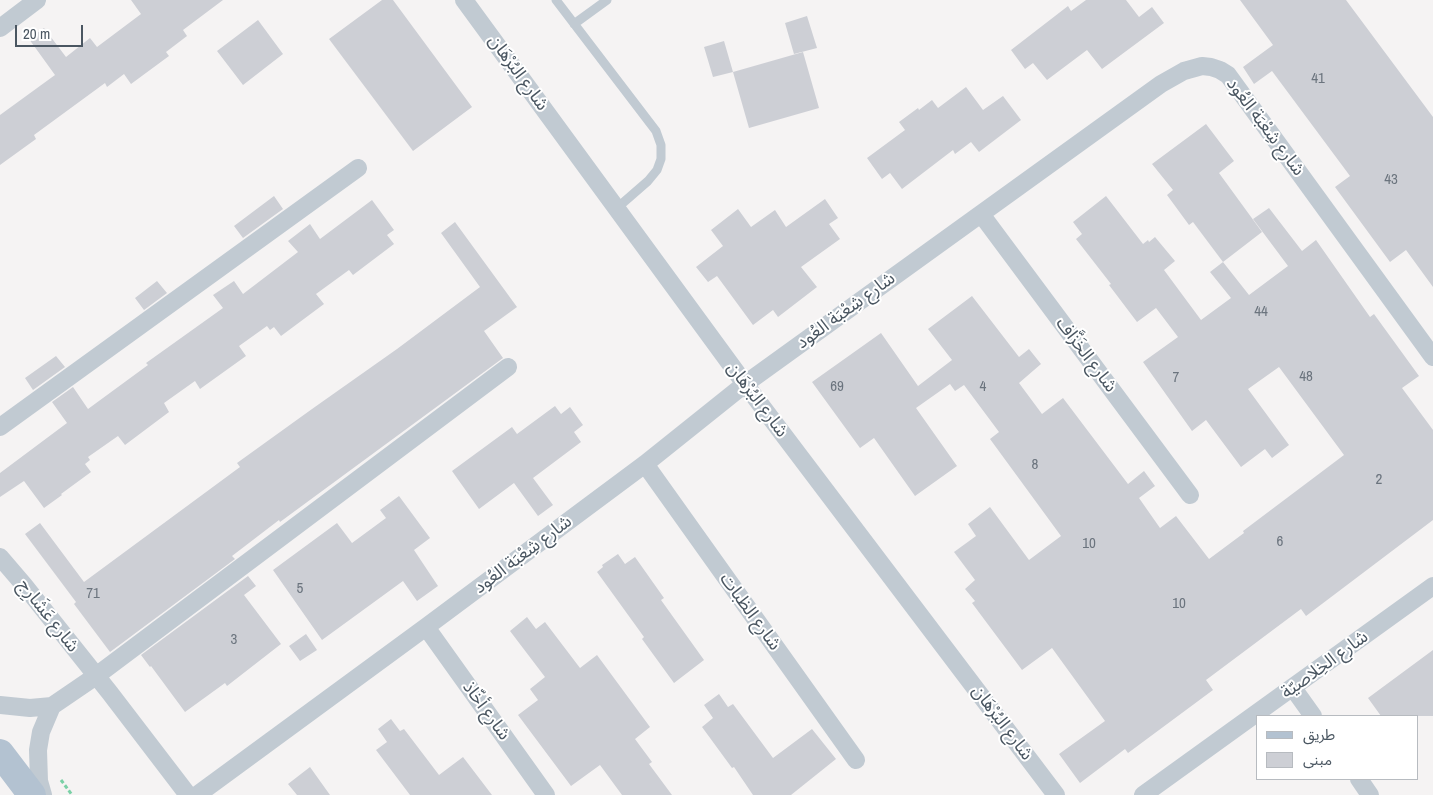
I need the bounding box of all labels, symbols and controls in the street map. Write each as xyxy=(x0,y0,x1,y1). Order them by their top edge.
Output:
scale bar xyxy=(18,15,85,47)
text: 20 m xyxy=(23,23,50,44)
street label: شارع البُرْهَان xyxy=(483,31,553,115)
house number: 41 xyxy=(1311,70,1325,88)
street label: شارع شِعْبَة العُود xyxy=(1221,74,1309,180)
house number: 43 xyxy=(1384,171,1398,189)
street label: شارع شِعْبَة العُود xyxy=(792,268,900,354)
house number: 44 xyxy=(1254,303,1268,321)
street label: شارع الخَزَّاف xyxy=(1051,313,1121,397)
street label: شارع البُرْهَان xyxy=(722,358,792,442)
house number: 48 xyxy=(1299,368,1313,386)
house number: 7 xyxy=(1173,369,1179,387)
house number: 69 xyxy=(830,378,844,396)
house number: 4 xyxy=(980,378,986,396)
house number: 8 xyxy=(1032,456,1038,474)
house number: 2 xyxy=(1376,471,1382,489)
street label: شارع شِعْبَة العُود xyxy=(470,511,576,599)
house number: 6 xyxy=(1277,533,1283,551)
house number: 10 xyxy=(1082,535,1096,553)
street label: شارع الظبات xyxy=(715,569,785,655)
street label: شارع عَشَارِج xyxy=(13,575,83,657)
house number: 5 xyxy=(297,580,303,598)
house number: 71 xyxy=(86,585,100,603)
house number: 10 xyxy=(1172,595,1186,613)
street label: شارع الخِلاصيّة xyxy=(1277,626,1373,704)
house number: 3 xyxy=(231,631,237,649)
street label: شارع أخّاذ xyxy=(457,677,515,745)
street label: شارع البُرْهَان xyxy=(967,681,1037,765)
legend xyxy=(1256,715,1418,780)
text: طريق xyxy=(1303,724,1335,745)
text: مبنى xyxy=(1303,749,1332,770)

